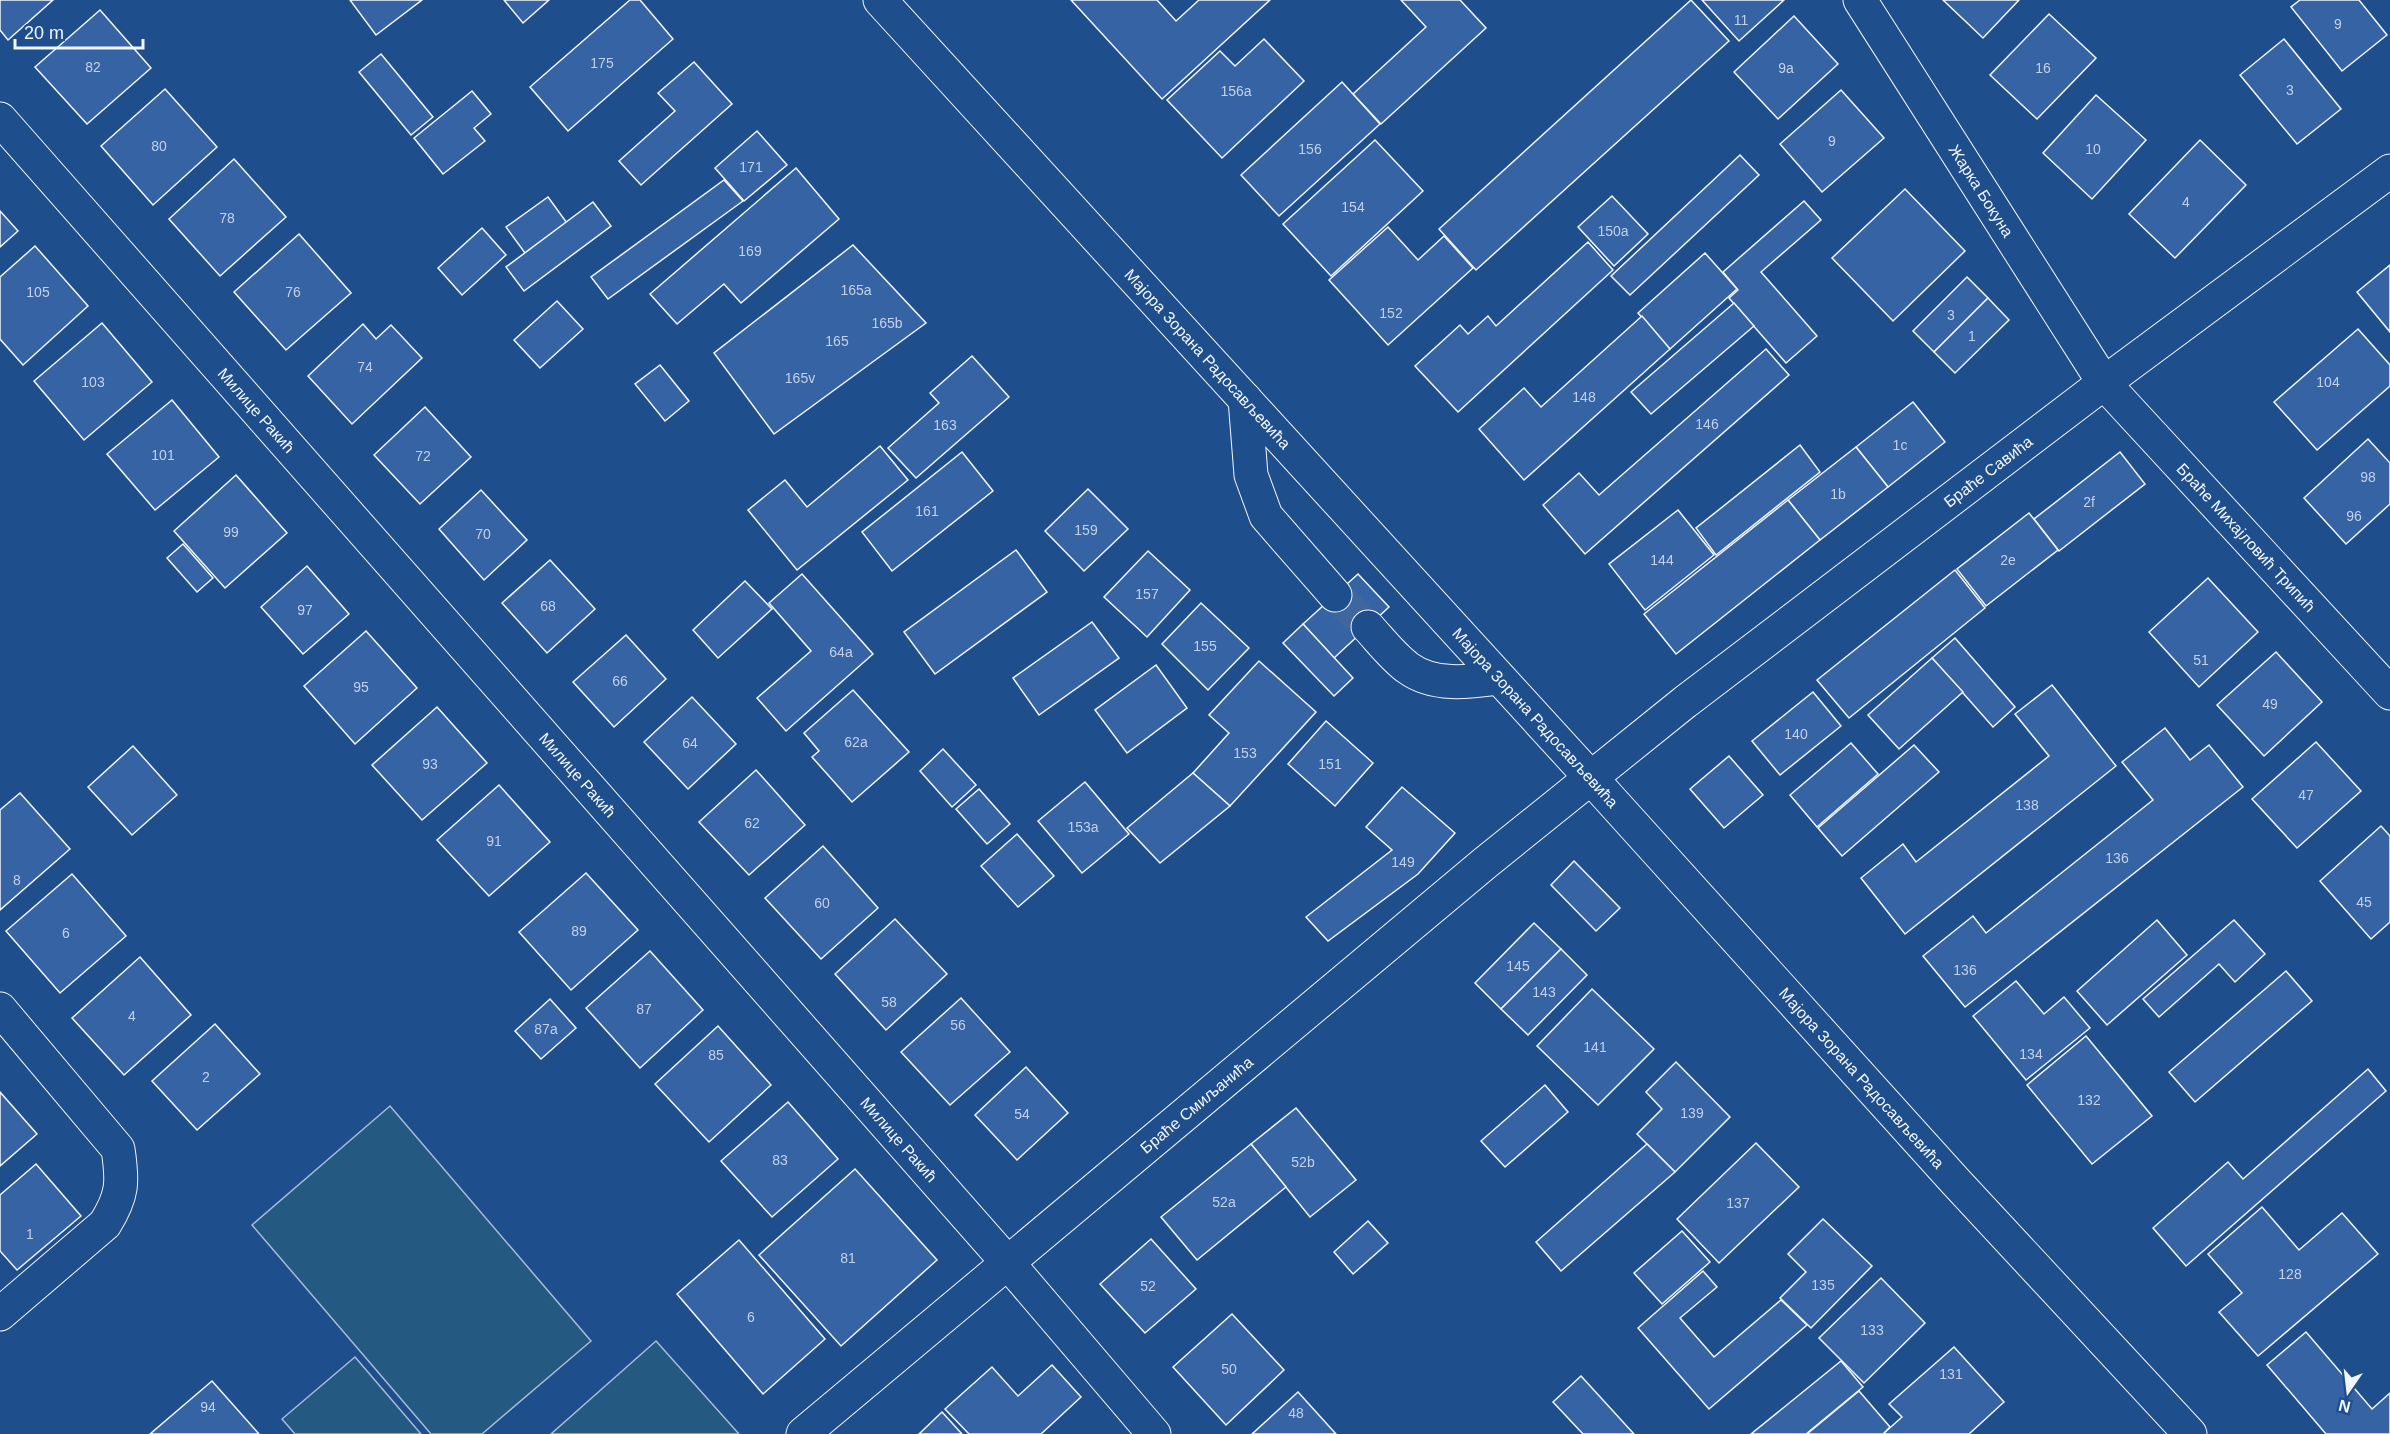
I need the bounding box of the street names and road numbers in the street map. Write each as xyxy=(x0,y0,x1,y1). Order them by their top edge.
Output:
street label: Жарка Бокуна xyxy=(1945,142,2017,240)
street label: Мајора Зорана Радосављевића xyxy=(1121,266,1294,452)
street label: Милице Ракић xyxy=(214,365,298,456)
street label: Браће Савића xyxy=(1941,433,2036,511)
street label: Браће Михајловић Трипић xyxy=(2173,460,2319,615)
street label: Мајора Зорана Радосављевића xyxy=(1449,625,1622,811)
street label: Милице Ракић xyxy=(536,729,619,821)
street label: Мајора Зорана Радосављевића xyxy=(1776,984,1947,1172)
street label: Браће Смиљанића xyxy=(1137,1053,1256,1157)
street label: Милице Ракић xyxy=(857,1094,940,1185)

